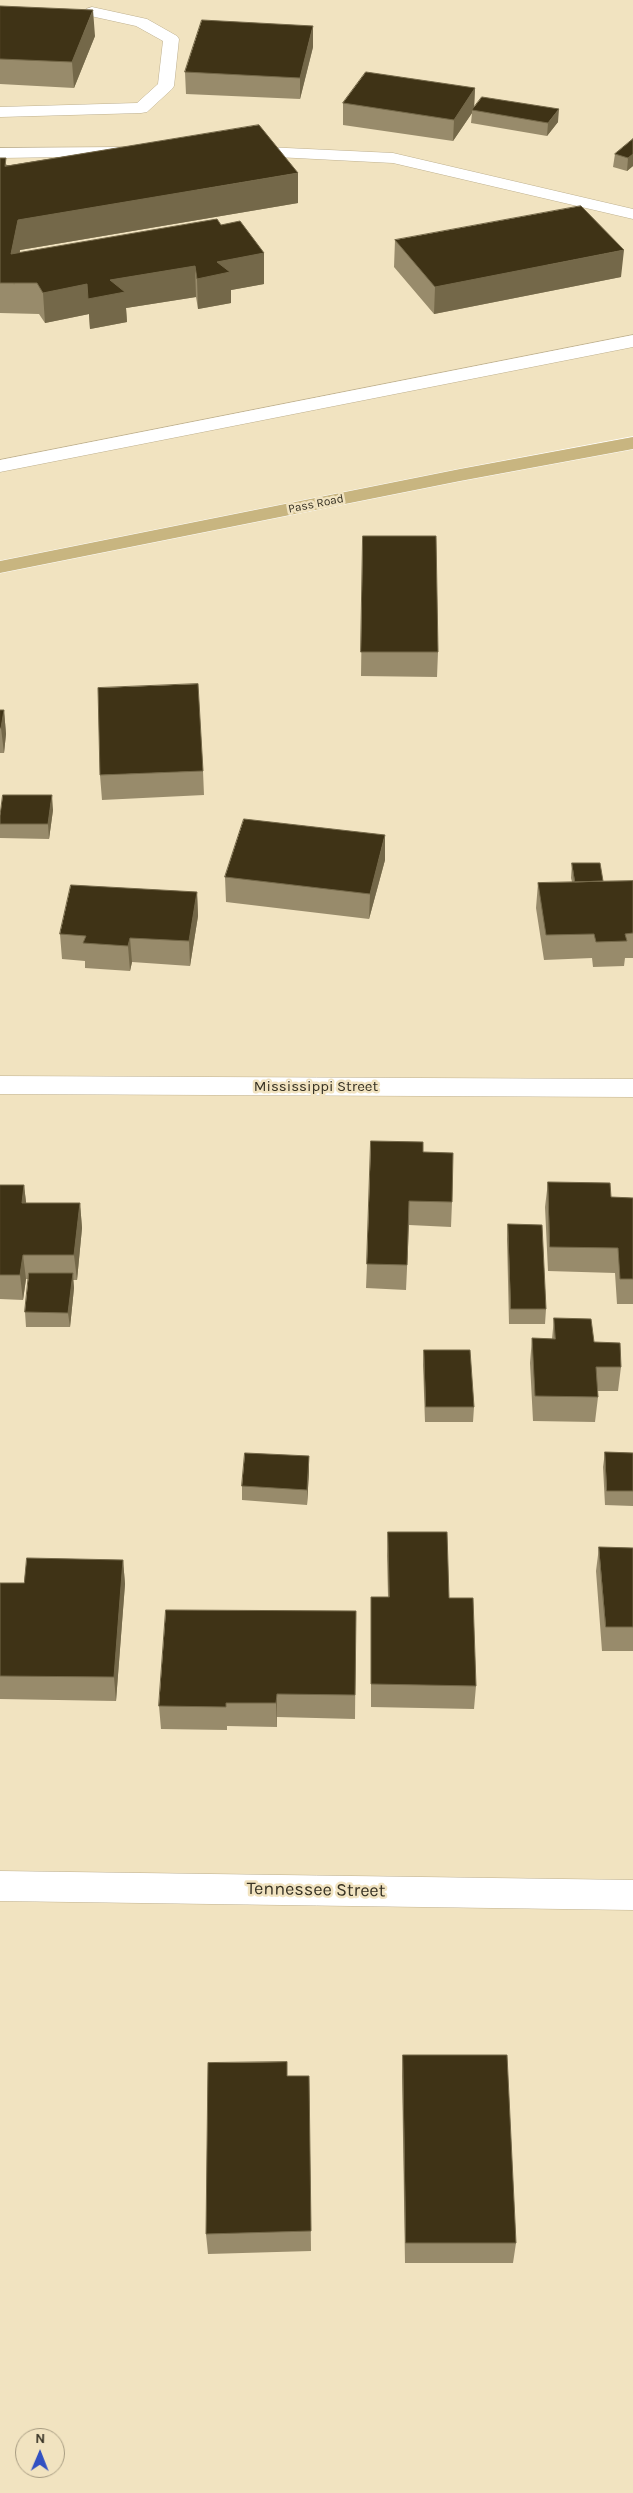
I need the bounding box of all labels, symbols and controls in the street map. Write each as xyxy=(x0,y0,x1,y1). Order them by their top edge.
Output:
street label: Pass Road xyxy=(287,492,345,516)
street label: Mississippi Street xyxy=(254,1078,378,1096)
street label: Tennessee Street xyxy=(246,1878,386,1902)
north arrow xyxy=(15,2428,65,2478)
text: N xyxy=(35,2430,45,2447)

